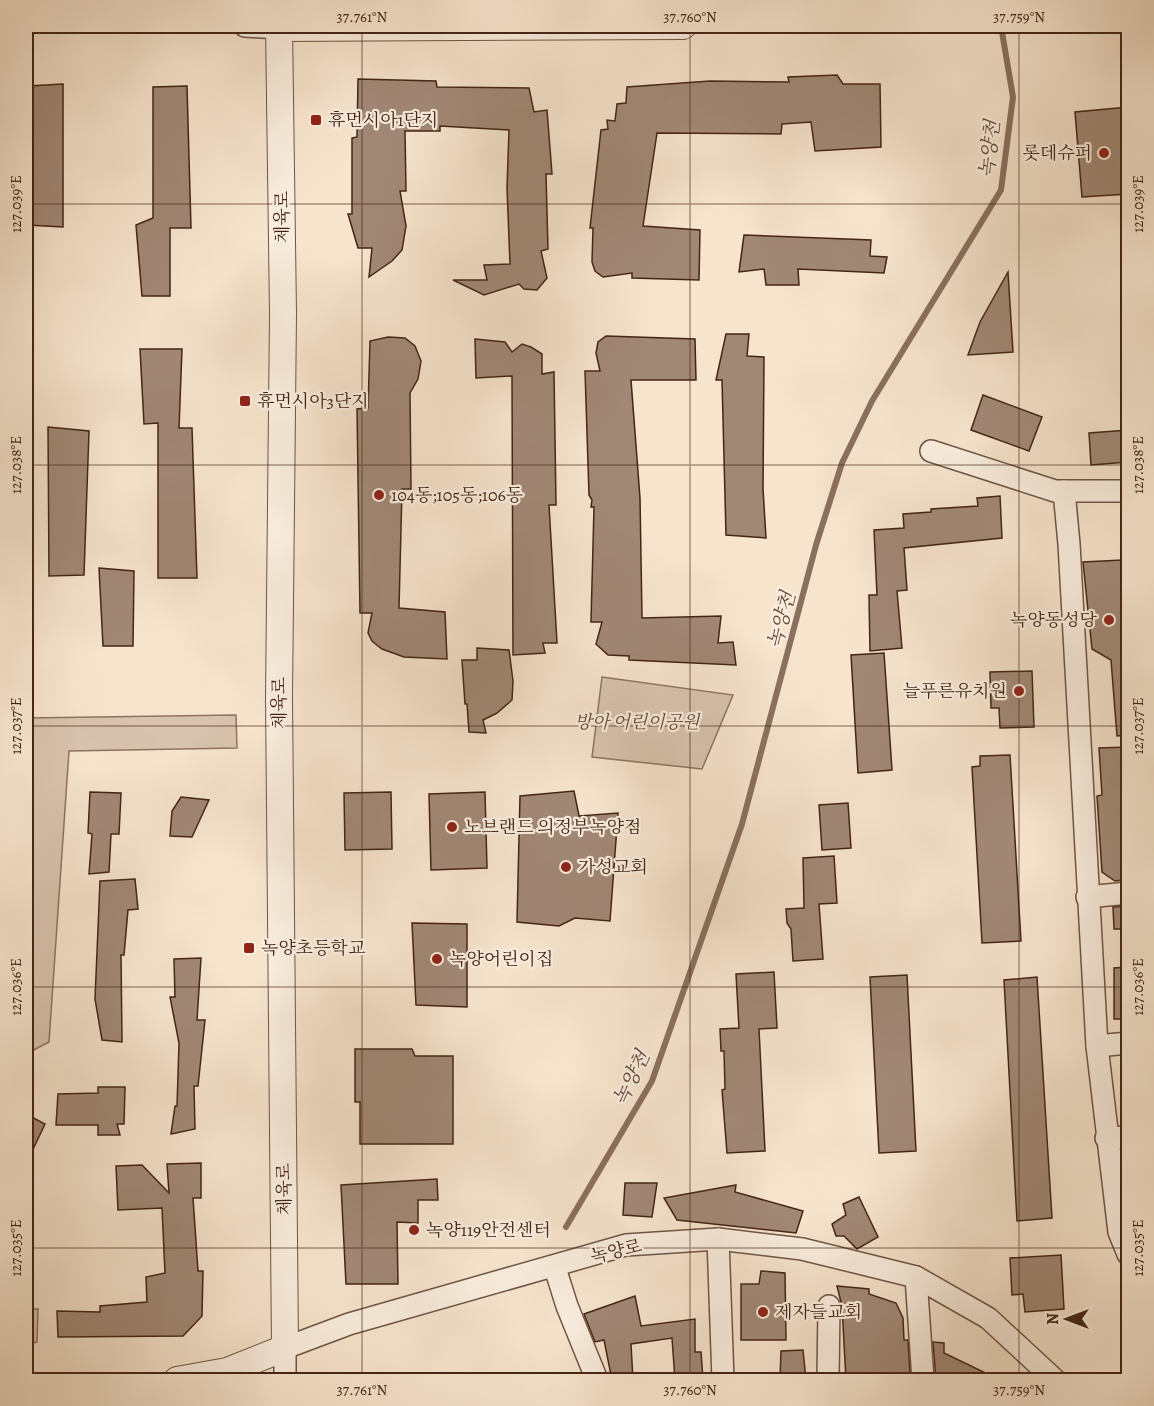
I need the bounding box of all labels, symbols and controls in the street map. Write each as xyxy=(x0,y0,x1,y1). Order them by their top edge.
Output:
text: 37.761°N xyxy=(337,7,388,27)
text: 37.760°N xyxy=(663,7,717,27)
text: 37.759°N xyxy=(993,7,1045,27)
place label: 휴먼시아1단지 xyxy=(328,108,438,132)
marker: 휴먼시아1단지 xyxy=(309,113,323,127)
water label: 녹양천 xyxy=(973,117,1007,179)
place label: 롯데슈퍼 xyxy=(1022,141,1092,165)
marker: 롯데슈퍼 xyxy=(1097,146,1111,160)
text: 127.039°E xyxy=(6,175,26,233)
text: 127.039°E xyxy=(1128,175,1148,233)
street label: 체육로 xyxy=(270,191,294,243)
place label: 휴먼시아3단지 xyxy=(257,389,369,413)
marker: 휴먼시아3단지 xyxy=(238,394,252,408)
text: 127.038°E xyxy=(6,436,26,494)
text: 127.038°E xyxy=(1128,436,1148,494)
place label: 104동;105동;106동 xyxy=(391,483,523,507)
marker: 104동;105동;106동 xyxy=(372,488,386,502)
water label: 녹양천 xyxy=(761,587,802,652)
place label: 녹양동성당 xyxy=(1010,608,1098,632)
marker: 녹양동성당 xyxy=(1102,613,1116,627)
street label: 체육로 xyxy=(267,677,291,729)
place label: 늘푸른유치원 xyxy=(903,679,1007,703)
marker: 늘푸른유치원 xyxy=(1012,684,1026,698)
text: 127.037°E xyxy=(6,697,26,755)
text: 127.037°E xyxy=(1128,697,1148,755)
park label: 방아 어린이공원 xyxy=(575,710,701,734)
place label: 노브랜드 의정부녹양점 xyxy=(464,815,641,839)
marker: 노브랜드 의정부녹양점 xyxy=(445,820,459,834)
place label: 가성교회 xyxy=(578,855,648,879)
marker: 가성교회 xyxy=(559,860,573,874)
place label: 녹양초등학교 xyxy=(261,936,366,960)
marker: 녹양초등학교 xyxy=(242,941,256,955)
place label: 녹양어린이집 xyxy=(449,947,553,971)
marker: 녹양어린이집 xyxy=(430,952,444,966)
text: 127.036°E xyxy=(6,958,26,1016)
text: 127.036°E xyxy=(1128,958,1148,1016)
water label: 녹양천 xyxy=(607,1045,657,1110)
street label: 체육로 xyxy=(272,1163,296,1215)
place label: 녹양119안전센터 xyxy=(426,1218,551,1242)
text: 127.035°E xyxy=(6,1219,26,1277)
text: 127.035°E xyxy=(1128,1219,1148,1277)
marker: 녹양119안전센터 xyxy=(407,1223,421,1237)
street label: 녹양로 xyxy=(588,1233,644,1269)
north arrow xyxy=(1037,1289,1097,1349)
place label: 제자들교회 xyxy=(775,1300,862,1324)
marker: 제자들교회 xyxy=(756,1305,770,1319)
text: N xyxy=(1042,1313,1064,1325)
text: 37.761°N xyxy=(337,1380,388,1400)
text: 37.760°N xyxy=(663,1380,717,1400)
text: 37.759°N xyxy=(993,1380,1045,1400)

